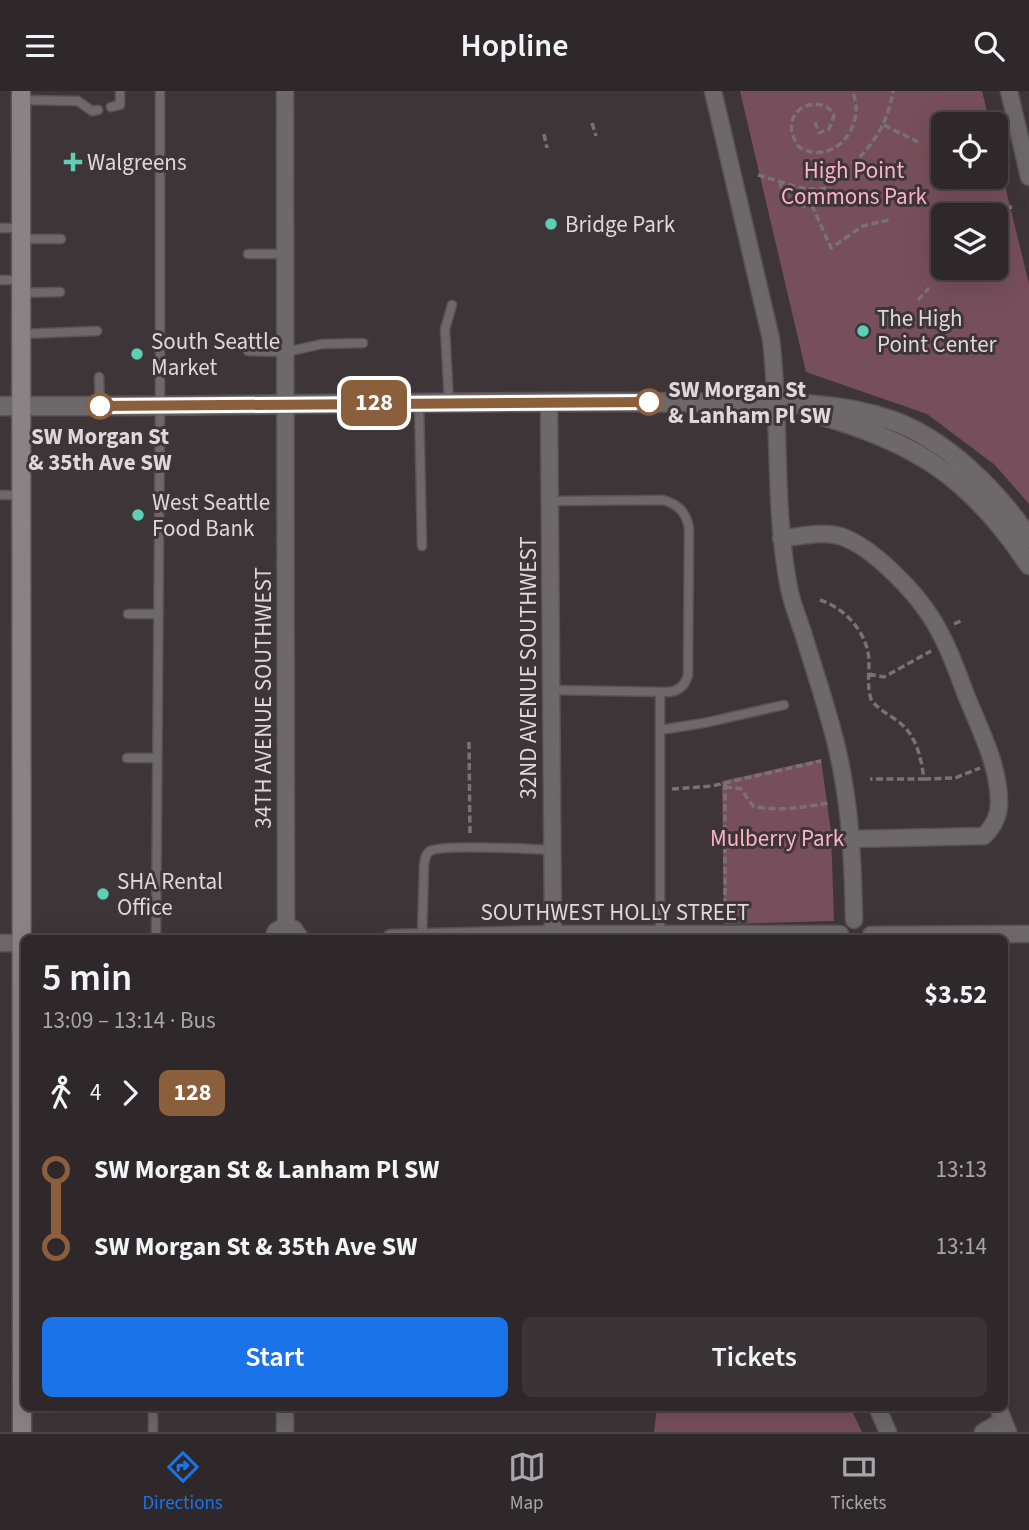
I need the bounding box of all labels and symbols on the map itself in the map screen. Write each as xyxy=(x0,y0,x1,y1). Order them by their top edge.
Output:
place label: Walgreens xyxy=(87,146,187,179)
marker: Walgreens xyxy=(65,154,81,170)
park label: High Point Commons Park xyxy=(781,154,928,213)
place label: Bridge Park xyxy=(565,208,676,241)
marker: Bridge Park xyxy=(543,216,559,232)
place label: The High Point Center xyxy=(877,302,998,361)
marker: The High Point Center xyxy=(855,323,871,339)
place label: South Seattle Market xyxy=(151,325,280,384)
marker: South Seattle Market xyxy=(129,346,145,362)
place label: SW Morgan St & Lanham Pl SW xyxy=(668,373,831,432)
line badge: 128 xyxy=(334,380,414,426)
marker: SW Morgan St & Lanham Pl SW xyxy=(636,389,662,415)
marker: SW Morgan St & 35th Ave SW xyxy=(87,393,113,419)
place label: SW Morgan St & 35th Ave SW xyxy=(28,420,172,479)
place label: West Seattle Food Bank xyxy=(152,486,270,545)
marker: West Seattle Food Bank xyxy=(130,507,146,523)
street label: 32ND AVENUE SOUTHWEST xyxy=(512,536,545,800)
street label: 34TH AVENUE SOUTHWEST xyxy=(247,567,280,829)
park label: Mulberry Park xyxy=(710,822,845,855)
place label: SHA Rental Office xyxy=(117,865,223,924)
marker: SHA Rental Office xyxy=(95,886,111,902)
street label: SOUTHWEST HOLLY STREET xyxy=(481,896,749,929)

